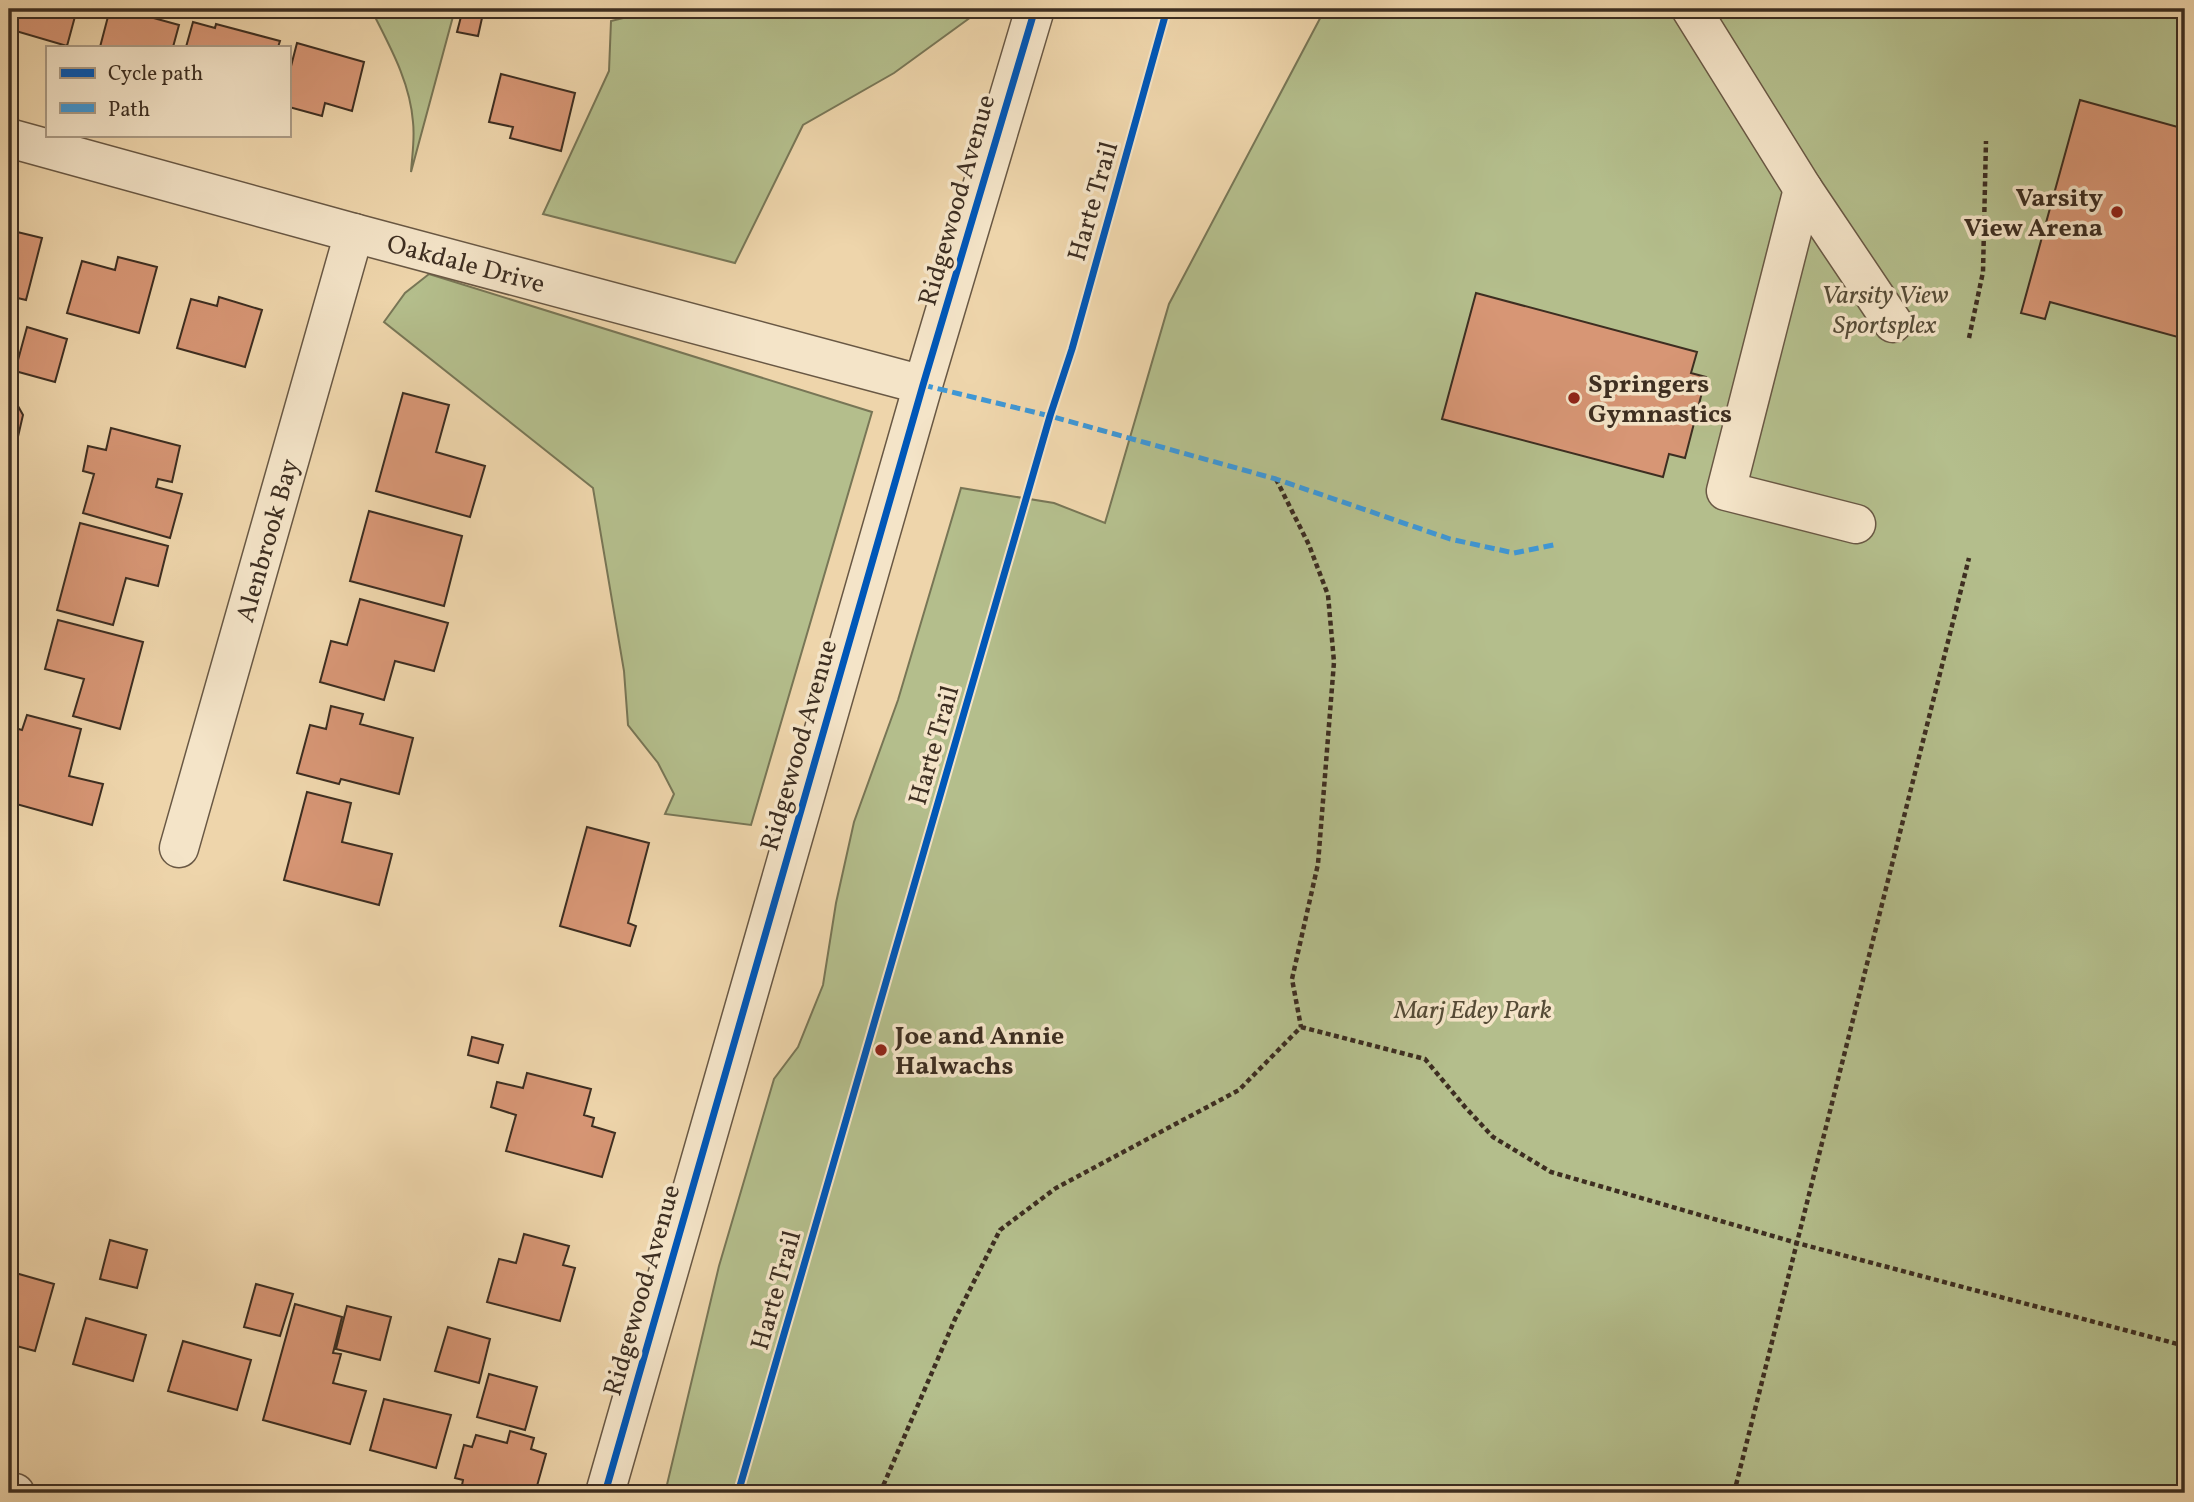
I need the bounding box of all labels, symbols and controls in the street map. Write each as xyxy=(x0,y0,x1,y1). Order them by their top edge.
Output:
legend xyxy=(46,46,290,136)
text: Cycle path xyxy=(108,60,203,89)
street label: Ridgewood Avenue xyxy=(911,91,1005,310)
text: Path xyxy=(108,96,150,125)
street label: Harte Trail xyxy=(1060,138,1128,265)
place label: Varsity View Arena xyxy=(1964,181,2103,247)
marker: Varsity View Arena xyxy=(2109,204,2125,220)
street label: Oakdale Drive xyxy=(383,227,549,303)
park label: Varsity View Sportsplex xyxy=(1821,278,1949,344)
place label: Springers Gymnastics xyxy=(1588,367,1732,433)
marker: Springers Gymnastics xyxy=(1566,390,1582,406)
street label: Alenbrook Bay xyxy=(228,455,309,627)
street label: Ridgewood Avenue xyxy=(753,636,847,855)
street label: Harte Trail xyxy=(901,682,969,809)
park label: Marj Edey Park xyxy=(1393,993,1552,1029)
place label: Joe and Annie Halwachs xyxy=(894,1019,1064,1085)
marker: Joe and Annie Halwachs xyxy=(873,1042,889,1058)
street label: Ridgewood Avenue xyxy=(596,1181,690,1400)
street label: Harte Trail xyxy=(743,1227,811,1354)

